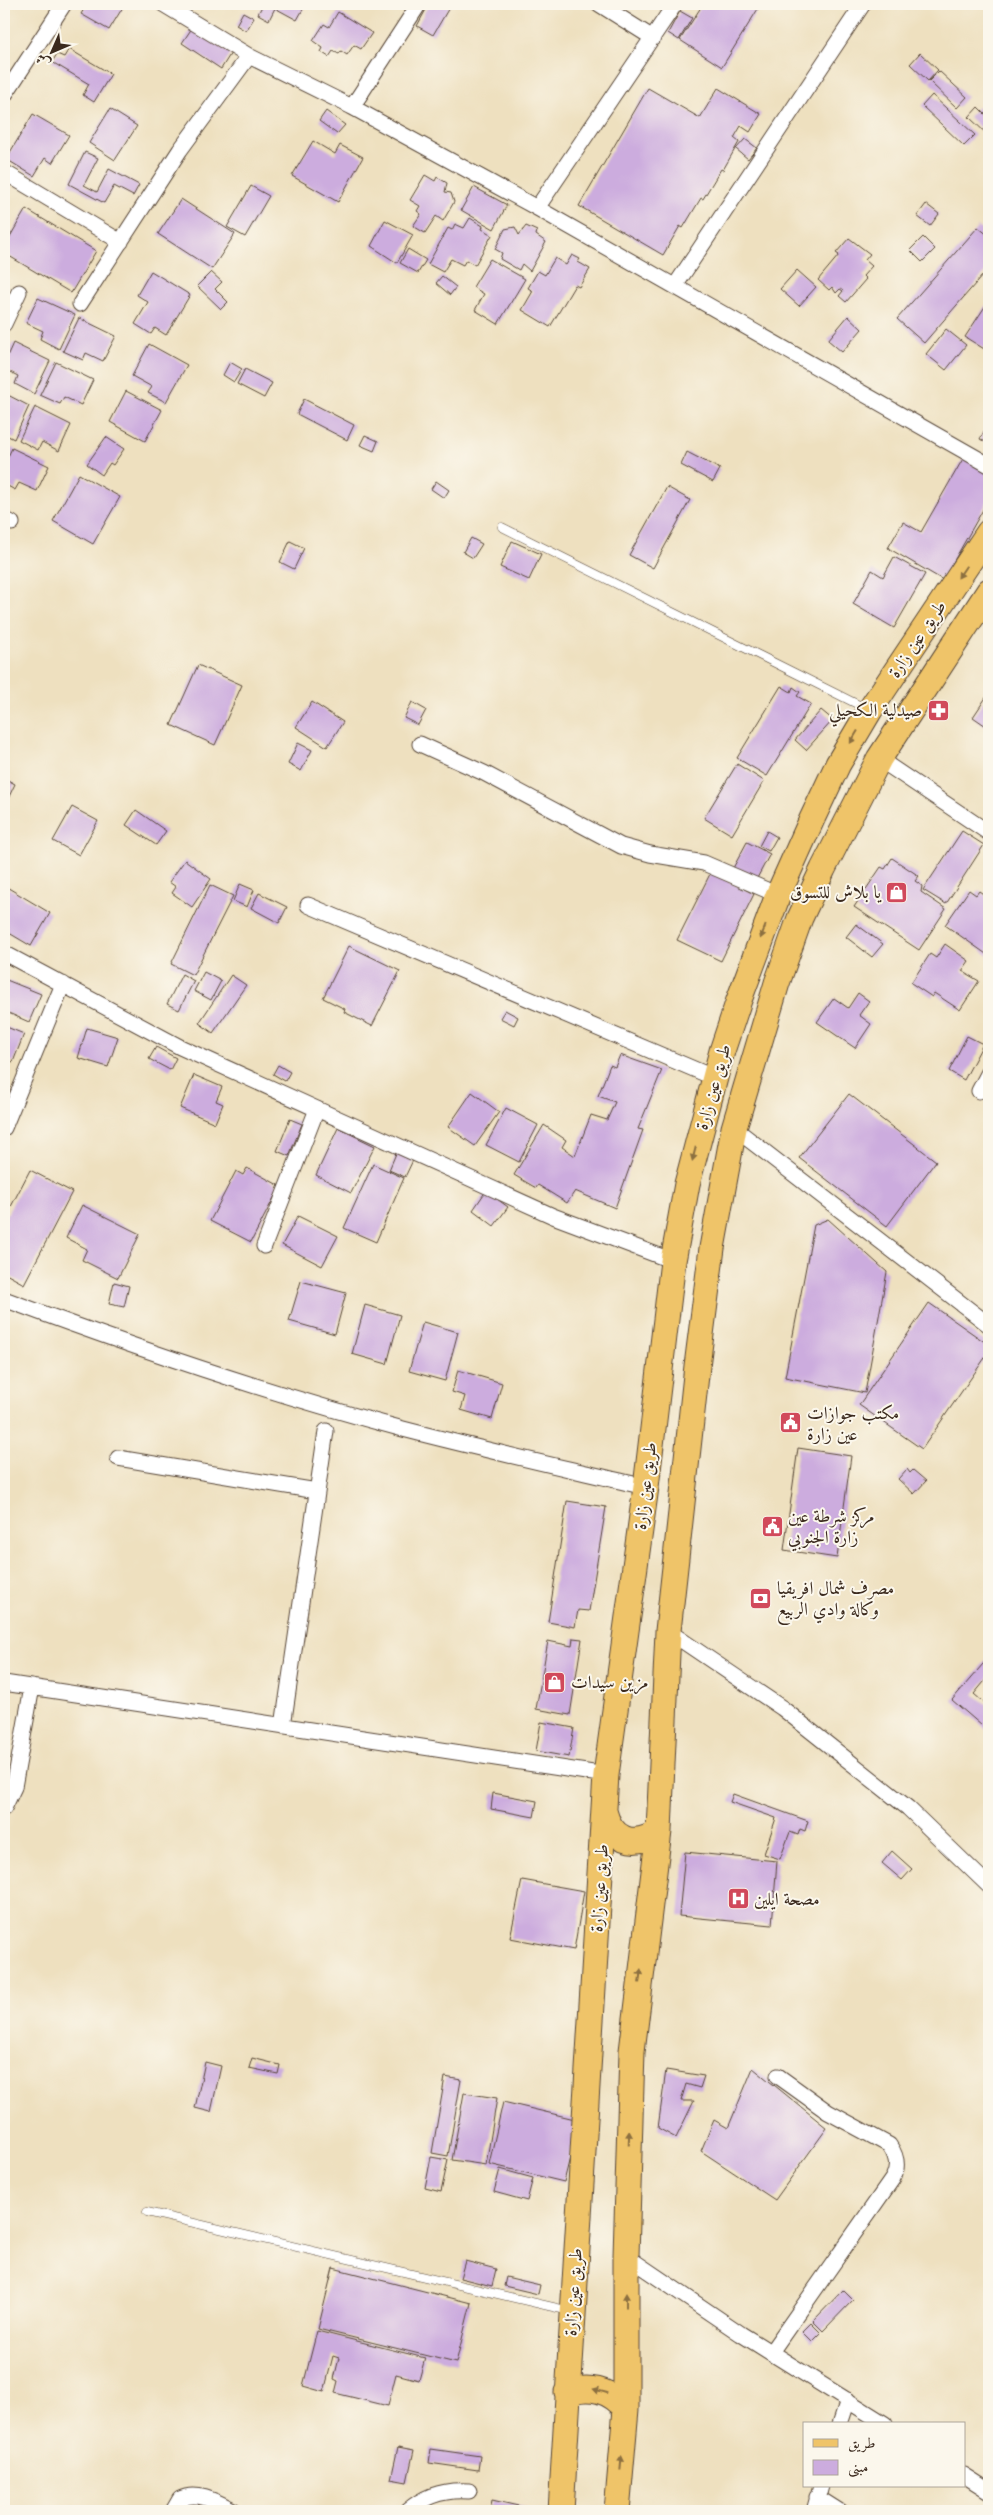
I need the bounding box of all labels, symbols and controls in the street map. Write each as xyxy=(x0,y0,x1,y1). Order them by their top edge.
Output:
north arrow xyxy=(28,28,78,78)
text: ش xyxy=(31,49,55,72)
one-way arrow xyxy=(957,566,967,579)
street label: طريق عين زارة xyxy=(882,596,952,683)
place label: صيدلية الكحيلي xyxy=(829,698,922,727)
pharmacy icon: صيدلية الكحيلي xyxy=(926,698,950,722)
one-way arrow xyxy=(849,731,858,744)
place label: يا بلاش للتسوق xyxy=(790,880,883,905)
shop icon: يا بلاش للتسوق xyxy=(885,880,909,904)
one-way arrow xyxy=(759,925,767,939)
street label: طريق عين زارة xyxy=(689,1041,738,1133)
one-way arrow xyxy=(690,1147,698,1162)
place label: مكتب جوازات عين زارة xyxy=(807,1401,899,1447)
public building icon: مكتب جوازات عين زارة xyxy=(779,1411,803,1435)
street label: طريق عين زارة xyxy=(628,1441,663,1531)
place label: مركز شرطة عين زارة الجنوبي xyxy=(788,1504,874,1552)
public building icon: مركز شرطة عين زارة الجنوبي xyxy=(760,1514,784,1538)
place label: مصرف شمال افريقيا وكالة وادي الربيع xyxy=(777,1576,894,1625)
bank icon: مصرف شمال افريقيا وكالة وادي الربيع xyxy=(749,1586,773,1610)
shop icon: مزين سيدات xyxy=(543,1670,567,1694)
place label: مزين سيدات xyxy=(571,1670,649,1695)
street label: طريق عين زارة xyxy=(584,1843,615,1933)
hospital icon: مصحة ايلين xyxy=(726,1887,750,1911)
place label: مصحة ايلين xyxy=(754,1887,820,1912)
one-way arrow xyxy=(636,1968,644,1984)
one-way arrow xyxy=(625,2130,633,2146)
street label: طريق عين زارة xyxy=(558,2247,589,2337)
one-way arrow xyxy=(622,2292,630,2308)
one-way arrow xyxy=(592,2386,607,2394)
legend xyxy=(803,2422,966,2488)
text: طريق xyxy=(848,2433,875,2453)
one-way arrow xyxy=(617,2454,625,2470)
text: مبنى xyxy=(848,2457,868,2478)

